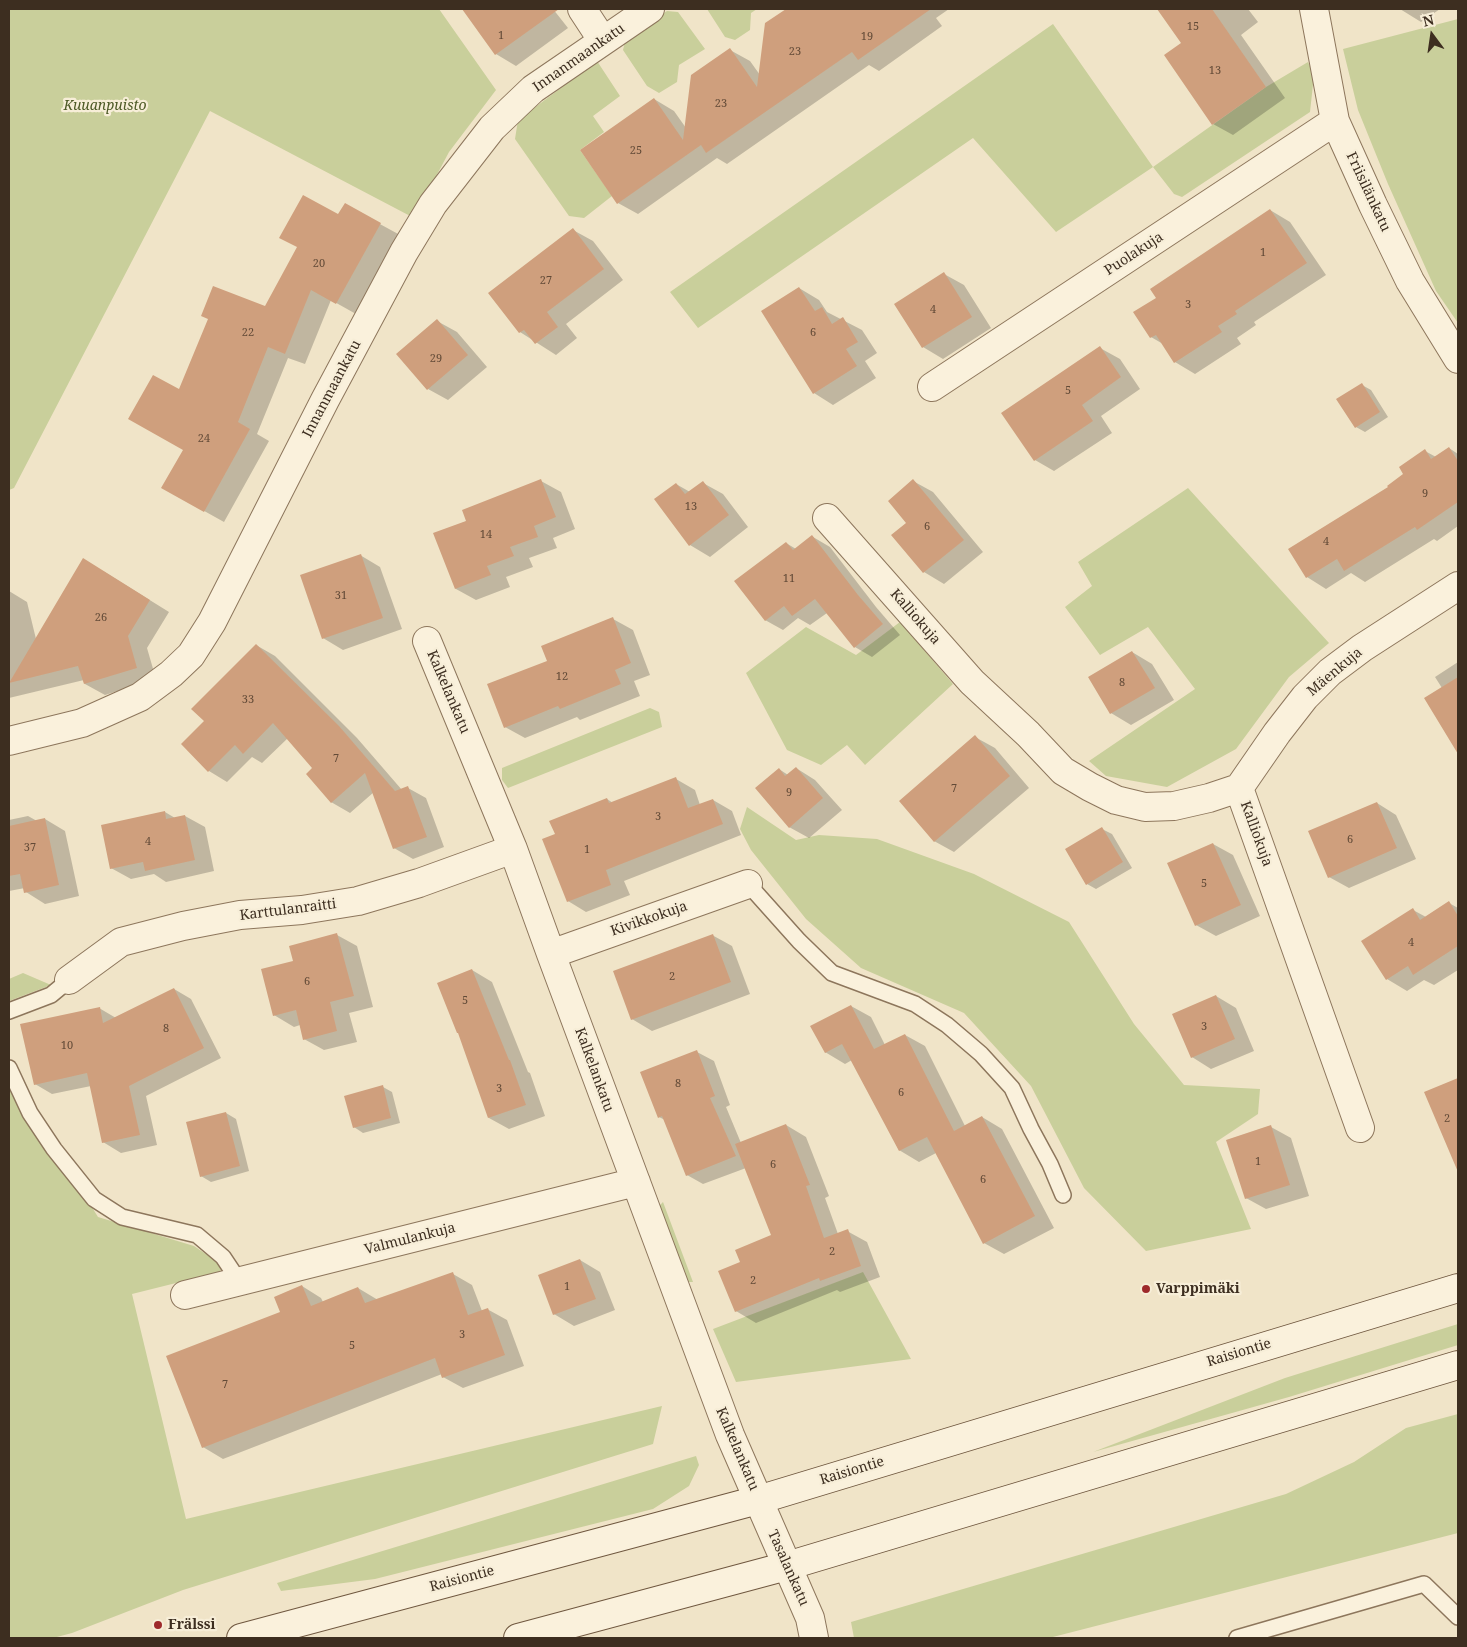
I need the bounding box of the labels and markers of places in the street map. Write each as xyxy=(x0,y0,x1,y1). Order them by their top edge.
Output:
place label: Varppimäki xyxy=(1156,1281,1240,1297)
marker: Varppimäki xyxy=(1140,1283,1152,1295)
place label: Frälssi xyxy=(168,1617,215,1633)
marker: Frälssi xyxy=(152,1619,164,1631)

